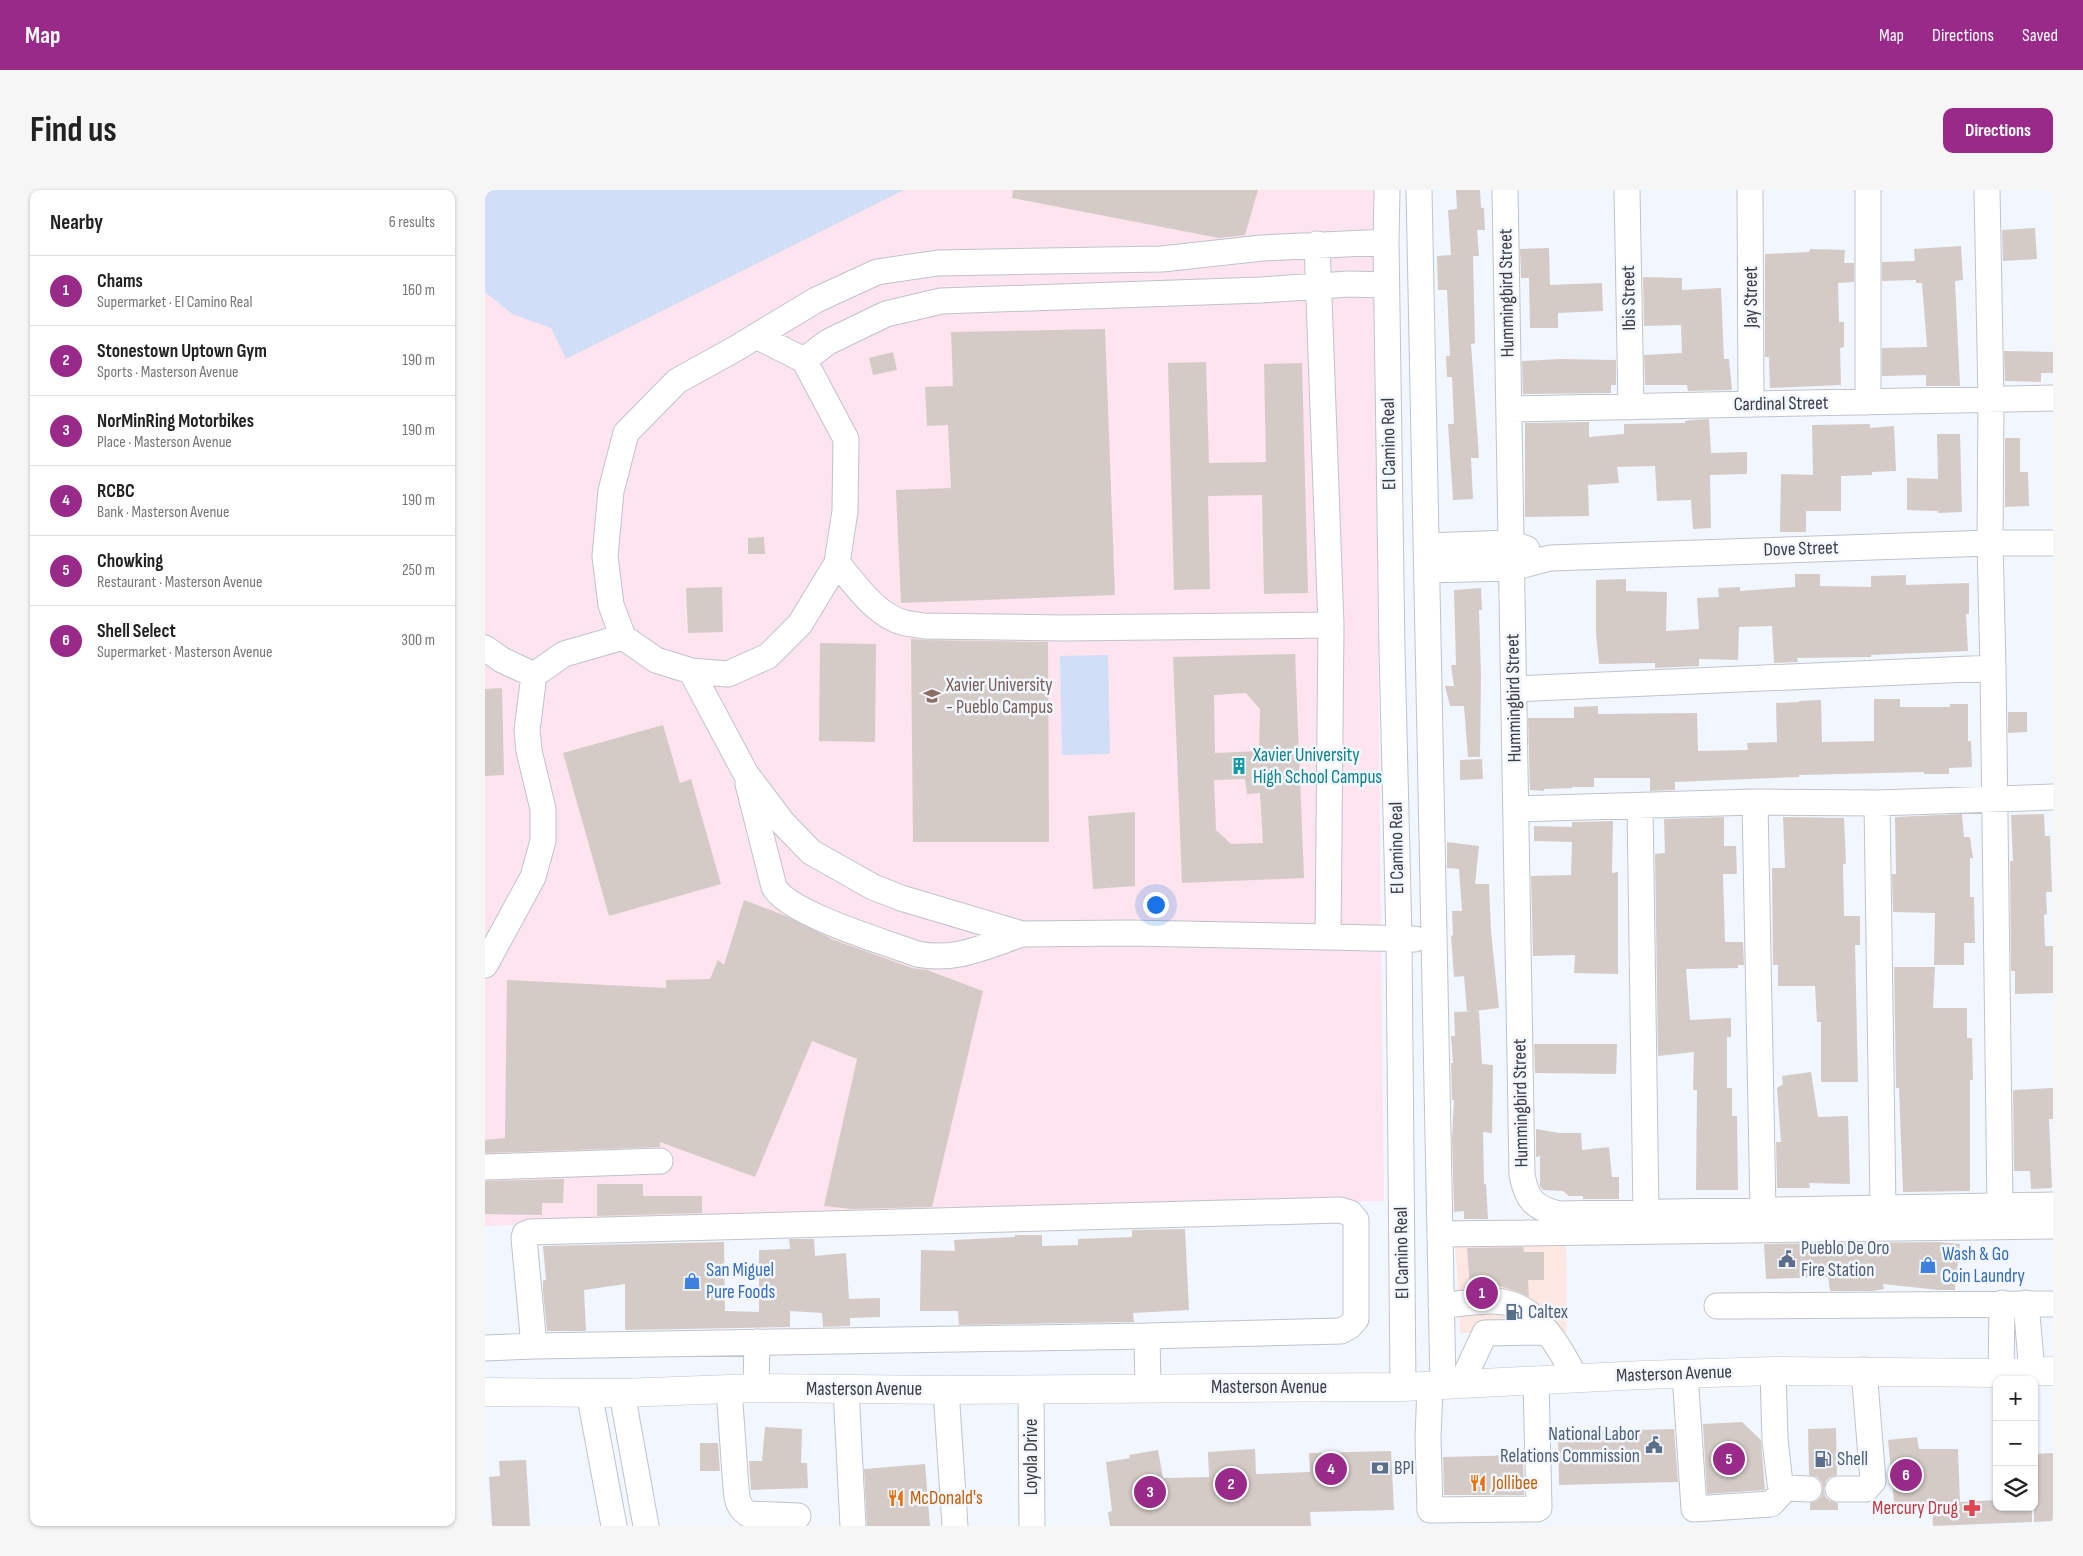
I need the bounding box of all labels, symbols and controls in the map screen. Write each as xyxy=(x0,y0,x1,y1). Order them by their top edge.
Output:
text: Map xyxy=(25,21,60,50)
text: Map xyxy=(1879,25,1904,46)
text: Directions xyxy=(1932,25,1994,46)
text: Saved xyxy=(2022,25,2058,46)
button: Directions xyxy=(1943,108,2053,153)
text: Find us xyxy=(30,109,117,152)
text: Nearby xyxy=(50,210,103,235)
text: 6 results xyxy=(389,213,435,232)
street label: Hummingbird Street xyxy=(1494,228,1520,358)
street label: Ibis Street xyxy=(1617,265,1641,331)
street label: Jay Street xyxy=(1740,266,1763,329)
text: Chams xyxy=(97,270,143,293)
text: 1 xyxy=(63,281,69,300)
text: 160 m xyxy=(402,281,435,300)
text: Supermarket · El Camino Real xyxy=(97,293,252,312)
text: Stonestown Uptown Gym xyxy=(97,340,267,363)
text: 2 xyxy=(62,351,70,370)
text: 190 m xyxy=(402,351,435,370)
text: Sports · Masterson Avenue xyxy=(97,363,239,382)
street label: Cardinal Street xyxy=(1733,392,1829,416)
street label: El Camino Real xyxy=(1377,398,1401,490)
text: NorMinRing Motorbikes xyxy=(97,410,254,433)
text: 3 xyxy=(62,421,70,440)
text: 190 m xyxy=(402,421,435,440)
text: Place · Masterson Avenue xyxy=(97,433,232,452)
text: RCBC xyxy=(97,480,135,503)
text: 4 xyxy=(62,491,70,510)
text: 190 m xyxy=(402,491,435,510)
text: Bank · Masterson Avenue xyxy=(97,503,229,522)
street label: Dove Street xyxy=(1763,536,1839,562)
text: Chowking xyxy=(97,550,163,573)
text: 5 xyxy=(62,561,70,580)
text: 250 m xyxy=(402,561,435,580)
text: Restaurant · Masterson Avenue xyxy=(97,573,262,592)
text: Shell Select xyxy=(97,620,176,643)
text: 6 xyxy=(62,631,70,650)
text: 300 m xyxy=(401,631,435,650)
street label: Hummingbird Street xyxy=(1501,633,1527,763)
text: Supermarket · Masterson Avenue xyxy=(97,643,272,662)
place label: Xavier University - Pueblo Campus xyxy=(945,674,1053,719)
school or university icon: Xavier University - Pueblo Campus xyxy=(922,686,942,706)
place label: Xavier University High School Campus xyxy=(1252,744,1382,789)
building icon: Xavier University High School Campus xyxy=(1229,756,1249,776)
street label: El Camino Real xyxy=(1385,802,1409,894)
your location xyxy=(1143,892,1169,918)
street label: Hummingbird Street xyxy=(1508,1038,1534,1168)
street label: El Camino Real xyxy=(1390,1207,1414,1299)
place label: Pueblo De Oro Fire Station xyxy=(1801,1237,1889,1282)
place label: Wash & Go Coin Laundry xyxy=(1942,1243,2026,1288)
public building icon: Pueblo De Oro Fire Station xyxy=(1777,1249,1797,1269)
shop icon: Wash & Go Coin Laundry xyxy=(1918,1255,1938,1275)
place label: San Miguel Pure Foods xyxy=(706,1259,775,1304)
shop icon: San Miguel Pure Foods xyxy=(682,1271,702,1291)
pin: 1 xyxy=(1466,1274,1498,1312)
place label: Caltex xyxy=(1528,1301,1568,1324)
fuel station icon: Caltex xyxy=(1504,1302,1524,1322)
street label: Masterson Avenue xyxy=(1616,1360,1732,1388)
street label: Masterson Avenue xyxy=(1211,1376,1327,1399)
map controls xyxy=(1993,1376,2038,1511)
button: + xyxy=(1993,1376,2038,1421)
street label: Masterson Avenue xyxy=(806,1378,922,1401)
street label: Loyola Drive xyxy=(1020,1419,1043,1495)
button: − xyxy=(1993,1421,2038,1466)
place label: National Labor Relations Commission xyxy=(1500,1423,1641,1468)
public building icon: National Labor Relations Commission xyxy=(1644,1435,1664,1455)
pin: 5 xyxy=(1713,1440,1745,1478)
place label: Shell xyxy=(1837,1448,1868,1471)
fuel station icon: Shell xyxy=(1813,1449,1833,1469)
pin: 4 xyxy=(1315,1450,1347,1488)
pin: 6 xyxy=(1890,1456,1922,1494)
place label: BPI xyxy=(1394,1457,1414,1480)
bank icon: BPI xyxy=(1370,1458,1390,1478)
pin: 2 xyxy=(1215,1465,1247,1503)
button: layers xyxy=(1993,1466,2038,1511)
place label: Jollibee xyxy=(1491,1472,1538,1495)
pin: 3 xyxy=(1134,1473,1166,1511)
restaurant icon: Jollibee xyxy=(1468,1473,1488,1493)
place label: McDonald's xyxy=(910,1487,983,1510)
restaurant icon: McDonald's xyxy=(886,1488,906,1508)
place label: Mercury Drug xyxy=(1872,1497,1958,1520)
pharmacy icon: Mercury Drug xyxy=(1962,1498,1982,1518)

